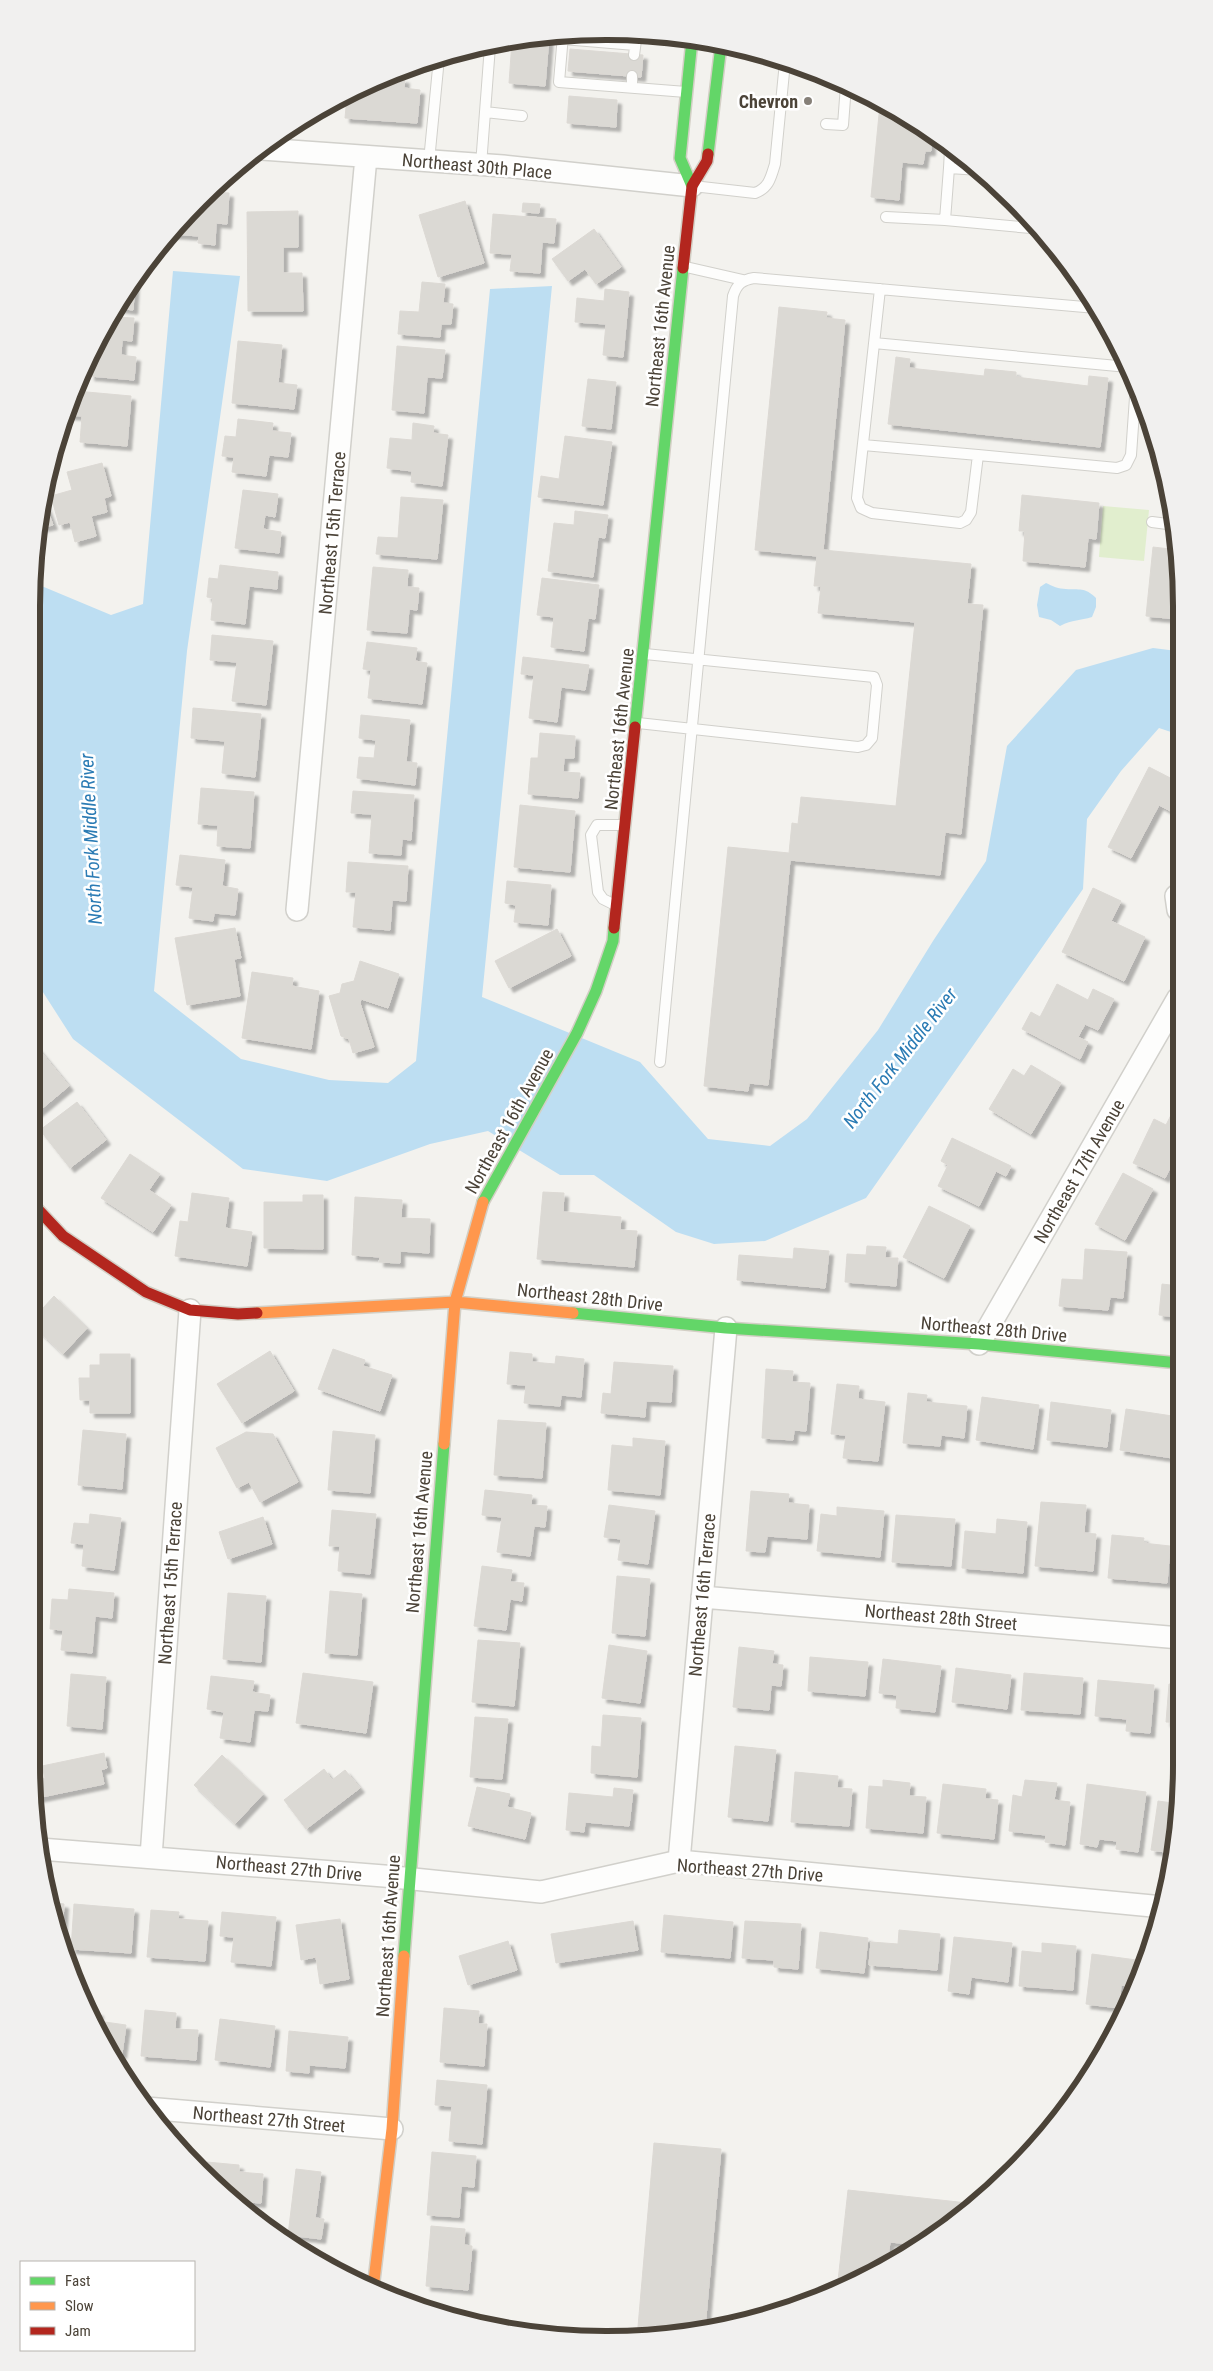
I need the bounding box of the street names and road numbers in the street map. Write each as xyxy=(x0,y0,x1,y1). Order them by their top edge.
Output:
street label: Northeast 30th Place xyxy=(401,149,553,183)
street label: Northeast 16th Avenue xyxy=(641,244,679,408)
street label: Northeast 15th Terrace xyxy=(314,451,350,615)
street label: Northeast 16th Avenue xyxy=(600,647,638,811)
street label: Northeast 16th Avenue xyxy=(460,1045,558,1197)
street label: Northeast 17th Avenue xyxy=(1029,1095,1129,1247)
street label: Northeast 28th Drive xyxy=(516,1279,664,1315)
street label: Northeast 28th Drive xyxy=(920,1312,1068,1346)
street label: Northeast 16th Avenue xyxy=(401,1450,437,1614)
street label: Northeast 15th Terrace xyxy=(154,1501,186,1665)
street label: Northeast 16th Terrace xyxy=(684,1513,720,1677)
street label: Northeast 28th Street xyxy=(864,1600,1018,1634)
street label: Northeast 27th Drive xyxy=(215,1851,363,1885)
street label: Northeast 16th Avenue xyxy=(372,1854,404,2018)
street label: Northeast 27th Drive xyxy=(676,1854,824,1886)
street label: Northeast 27th Street xyxy=(192,2102,346,2136)

